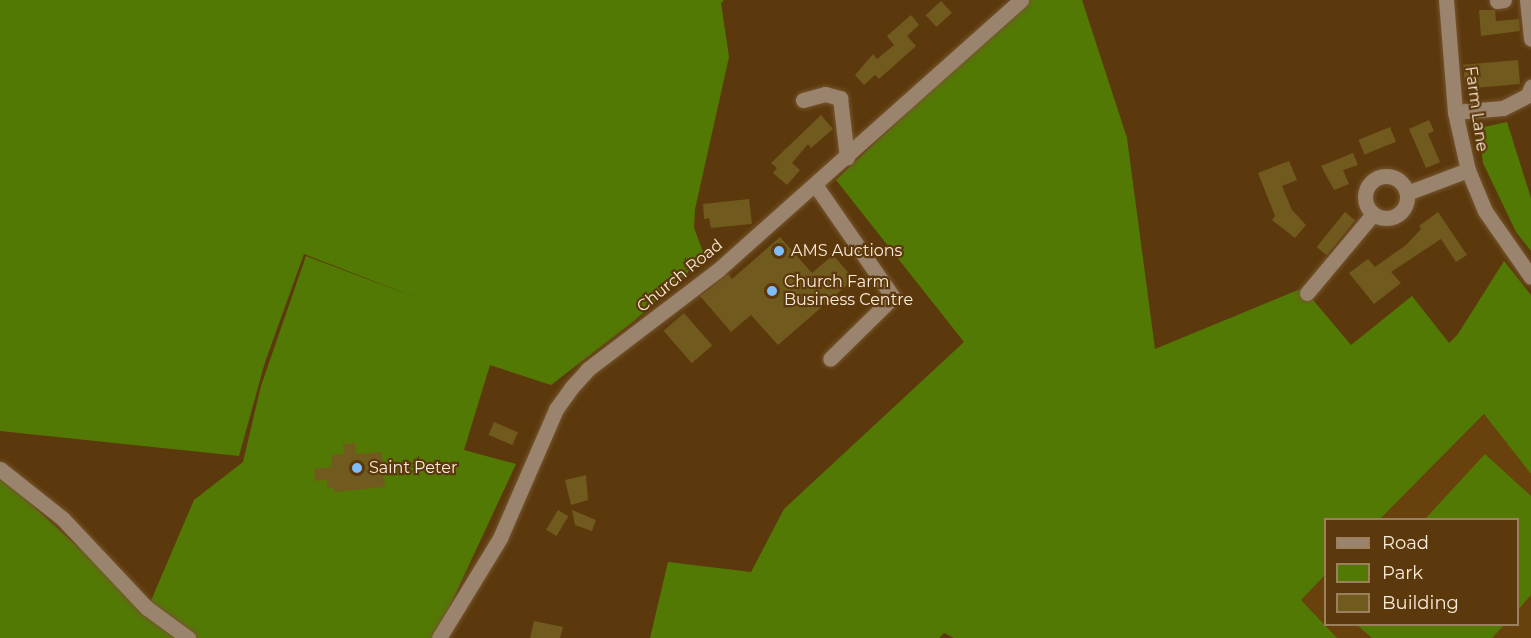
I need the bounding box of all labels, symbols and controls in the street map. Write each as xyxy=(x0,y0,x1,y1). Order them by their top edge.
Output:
street label: Farm Lane xyxy=(1461,65,1491,153)
street label: Church Road xyxy=(633,236,727,316)
place label: AMS Auctions xyxy=(791,241,902,261)
marker: AMS Auctions xyxy=(772,244,786,258)
place label: Church Farm Business Centre xyxy=(784,272,913,310)
marker: Church Farm Business Centre xyxy=(765,284,779,298)
place label: Saint Peter xyxy=(369,458,457,478)
marker: Saint Peter xyxy=(350,461,364,475)
legend xyxy=(1324,518,1519,626)
text: Road xyxy=(1382,532,1429,554)
text: Park xyxy=(1382,562,1423,584)
text: Building xyxy=(1382,592,1459,614)

